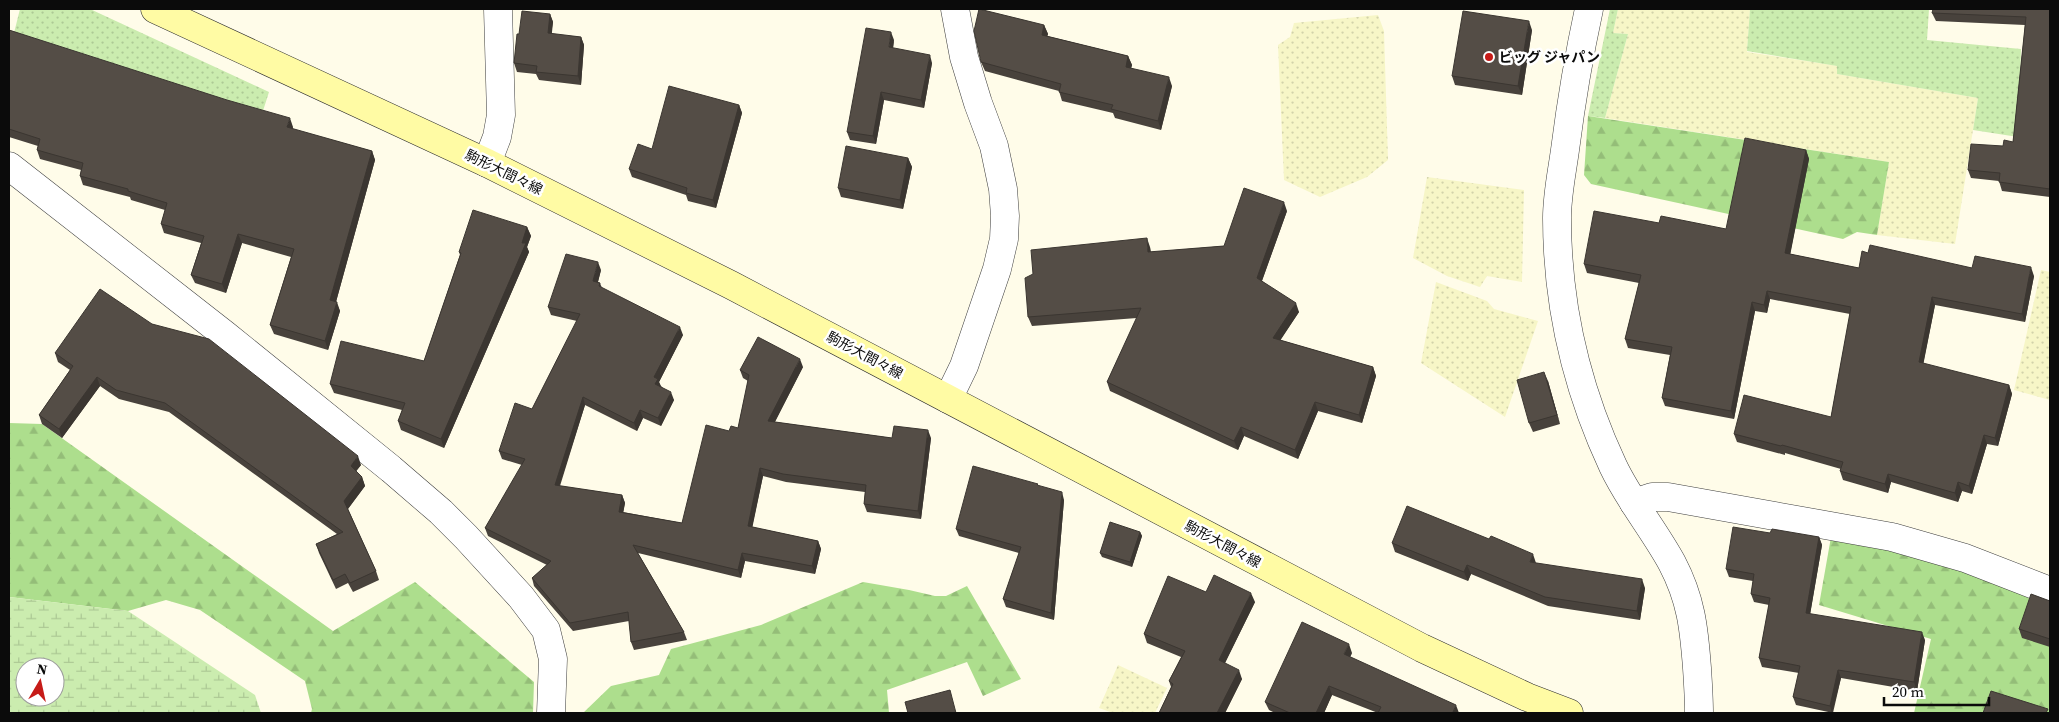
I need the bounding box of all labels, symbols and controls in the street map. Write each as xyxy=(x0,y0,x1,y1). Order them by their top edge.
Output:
place label: ビッグ ジャパン xyxy=(1499,47,1600,67)
marker: ビッグ ジャパン xyxy=(1483,51,1495,63)
street label: 駒形大間々線 xyxy=(462,145,546,199)
street label: 駒形大間々線 xyxy=(823,326,907,384)
street label: 駒形大間々線 xyxy=(1181,515,1265,573)
north arrow xyxy=(15,657,65,707)
text: N xyxy=(35,658,49,680)
scale bar xyxy=(1884,674,1989,706)
text: 20 m xyxy=(1892,681,1924,702)

